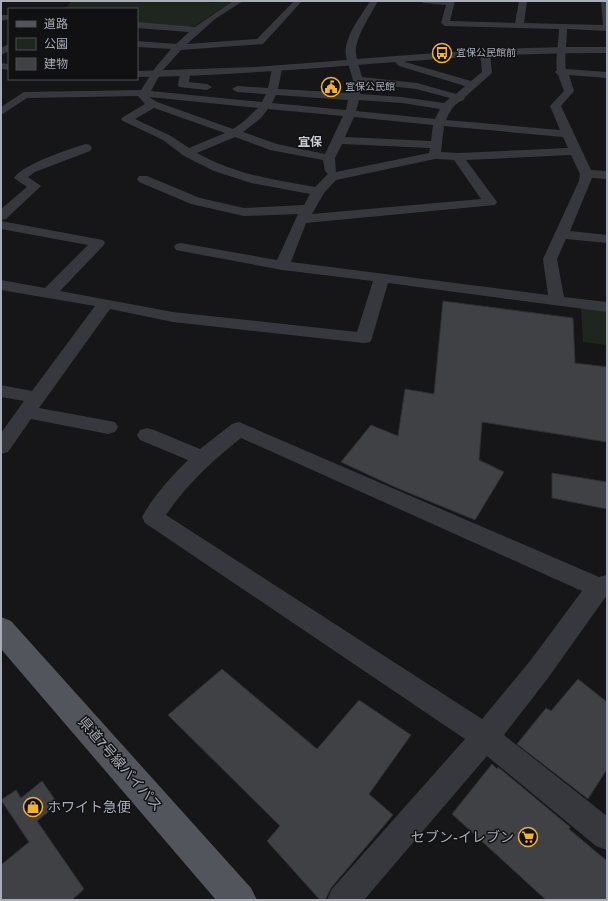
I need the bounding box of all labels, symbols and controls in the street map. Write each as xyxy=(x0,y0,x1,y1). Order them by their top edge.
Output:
legend xyxy=(8,8,138,80)
text: 道路 xyxy=(44,17,68,32)
text: 公園 xyxy=(44,37,68,52)
bus stop icon: 宜保公民館前 xyxy=(431,42,453,64)
place label: 宜保公民館前 xyxy=(456,47,516,59)
text: 建物 xyxy=(44,57,68,72)
public building icon: 宜保公民館 xyxy=(320,76,342,98)
place label: 宜保公民館 xyxy=(345,81,395,93)
district label: 宜保 xyxy=(298,135,322,150)
street label: 県道7号線バイパス xyxy=(74,713,166,815)
shop icon: ホワイト急便 xyxy=(22,796,44,818)
place label: ホワイト急便 xyxy=(47,799,131,816)
supermarket icon: セブン-イレブン xyxy=(517,826,539,848)
place label: セブン-イレブン xyxy=(411,829,514,846)

